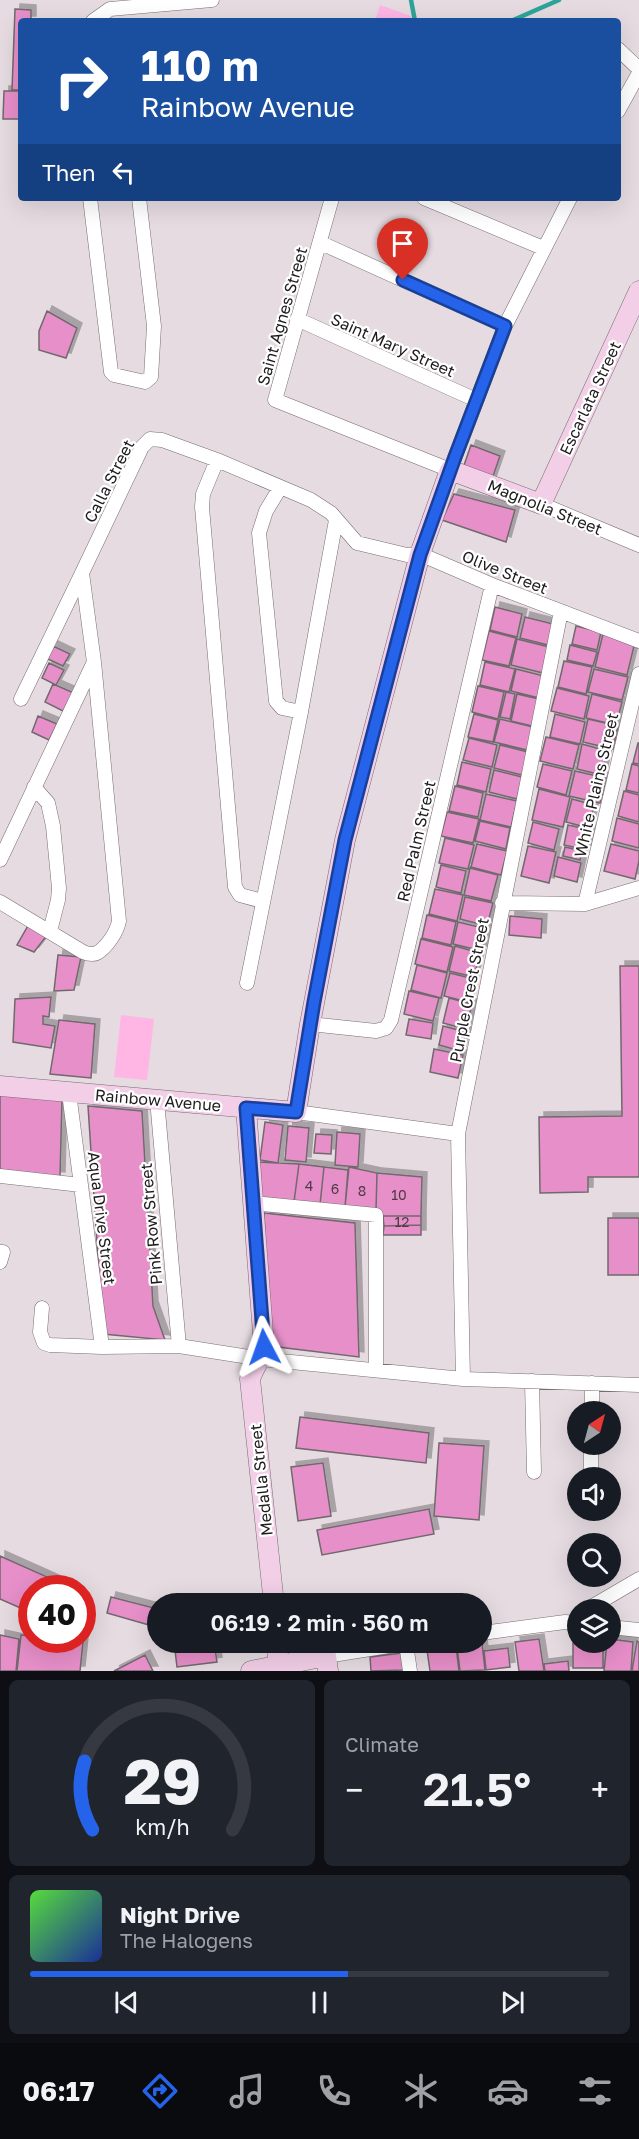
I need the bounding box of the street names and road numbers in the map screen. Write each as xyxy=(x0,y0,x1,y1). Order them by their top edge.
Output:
street label: Saint Agnes Street xyxy=(253,245,311,387)
street label: Saint Mary Street xyxy=(328,309,458,381)
street label: Escarlata Street xyxy=(555,338,625,458)
street label: Calla Street xyxy=(80,436,138,526)
street label: Magnolia Street xyxy=(485,475,605,539)
street label: Olive Street xyxy=(459,546,551,598)
street label: White Plains Street xyxy=(570,711,622,859)
street label: Red Palm Street xyxy=(392,778,440,904)
street label: Purple Crest Street xyxy=(445,916,493,1064)
street label: Rainbow Avenue xyxy=(94,1085,222,1115)
street label: Aqua Drive Street xyxy=(84,1150,120,1286)
street label: Pink Row Street xyxy=(136,1162,166,1286)
street label: Medalla Street xyxy=(245,1423,277,1537)

